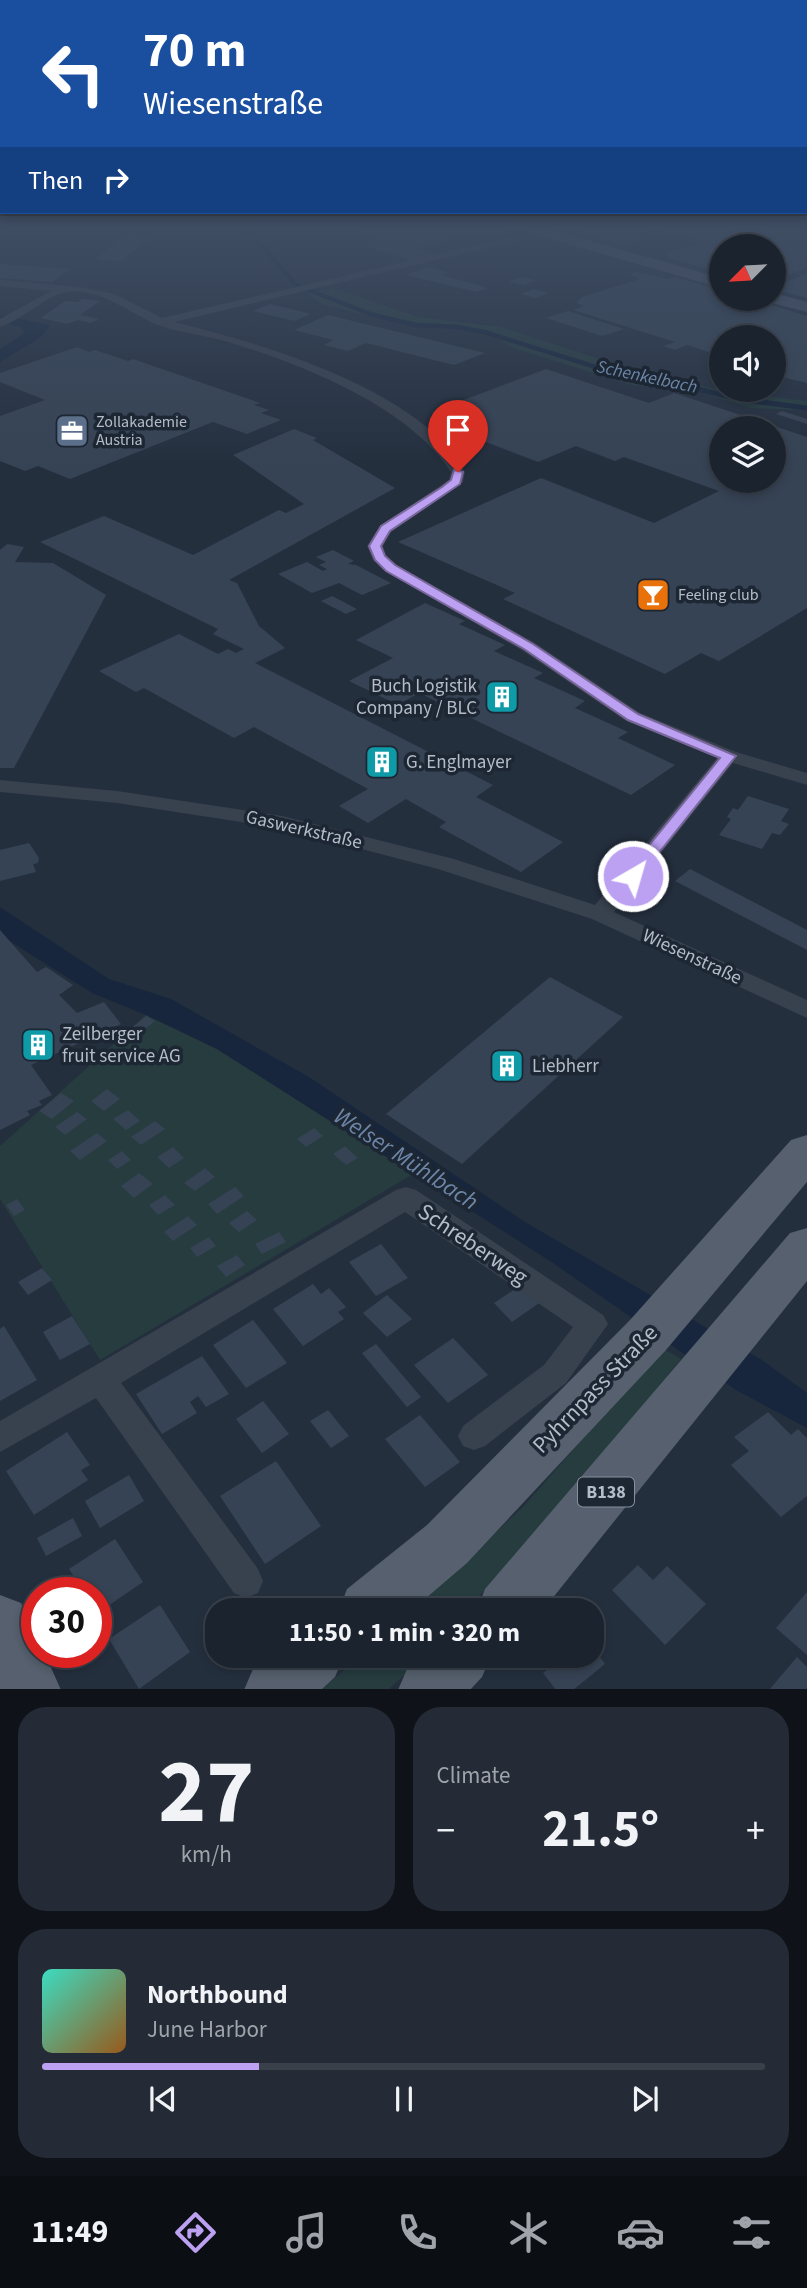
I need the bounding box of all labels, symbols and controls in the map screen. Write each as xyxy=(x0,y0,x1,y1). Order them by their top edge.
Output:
text: 70 m xyxy=(143,16,247,86)
icon: left xyxy=(28,28,119,119)
text: Wiesenstraße xyxy=(143,81,323,127)
icon: right xyxy=(97,161,135,199)
text: Then xyxy=(28,162,83,199)
north arrow xyxy=(709,234,786,312)
map controls xyxy=(709,234,786,493)
button: sound xyxy=(709,325,786,402)
water label: Schenkelbach xyxy=(594,354,700,400)
pin xyxy=(428,400,488,472)
place label: Zollakademie Austria xyxy=(96,411,187,451)
icon: arrive xyxy=(439,411,477,449)
office icon: Zollakademie Austria xyxy=(53,412,91,450)
button: layers xyxy=(709,416,786,493)
bar icon: Feeling club xyxy=(634,576,672,614)
place label: Feeling club xyxy=(678,584,759,606)
place label: Buch Logistik Company / BLC xyxy=(356,673,478,722)
building icon: Buch Logistik Company / BLC xyxy=(483,678,521,716)
building icon: G. Englmayer xyxy=(363,743,401,781)
place label: G. Englmayer xyxy=(406,749,512,776)
street label: Gaswerkstraße xyxy=(243,804,365,856)
position arrow xyxy=(596,839,670,913)
street label: Wiesenstraße xyxy=(638,922,746,992)
place label: Zeilberger fruit service AG xyxy=(62,1021,181,1070)
building icon: Zeilberger fruit service AG xyxy=(19,1026,57,1064)
building icon: Liebherr xyxy=(488,1047,526,1085)
place label: Liebherr xyxy=(532,1053,599,1080)
water label: Welser Mühlbach xyxy=(327,1099,485,1219)
street label: Schreberweg xyxy=(411,1195,535,1293)
street label: Pyhrnpass Straße xyxy=(525,1317,665,1461)
road number: B138 xyxy=(578,1478,634,1506)
speed limit sign: 30 xyxy=(21,1577,112,1668)
text: 11:50 · 1 min · 320 m xyxy=(289,1614,520,1651)
text: 27 xyxy=(158,1728,254,1857)
text: Climate xyxy=(437,1759,510,1792)
text: 21.5° xyxy=(542,1793,659,1867)
text: − xyxy=(437,1804,455,1858)
text: + xyxy=(746,1804,765,1858)
text: km/h xyxy=(181,1838,232,1871)
text: Northbound xyxy=(147,1976,288,2013)
text: June Harbor xyxy=(147,2013,267,2046)
icon: previous xyxy=(144,2080,182,2118)
icon: pause xyxy=(385,2080,423,2118)
icon: next xyxy=(626,2080,664,2118)
icon: directions xyxy=(171,2208,220,2257)
icon: music xyxy=(282,2208,331,2257)
icon: phone xyxy=(393,2208,442,2257)
icon: climate xyxy=(504,2208,553,2257)
icon: car xyxy=(616,2208,665,2257)
icon: filters xyxy=(727,2208,776,2257)
text: 11:49 xyxy=(31,2209,108,2255)

